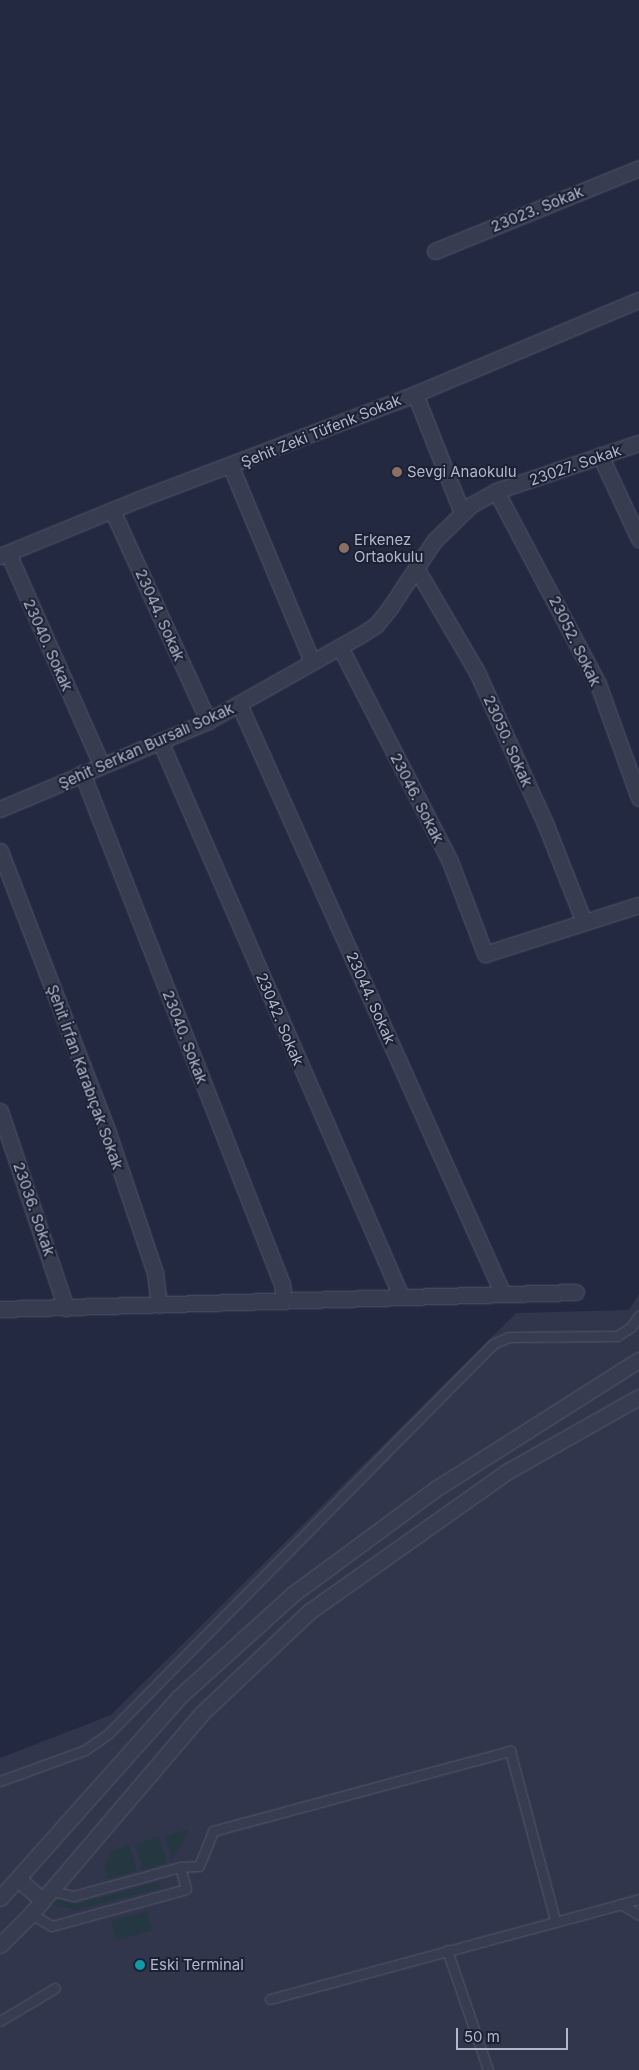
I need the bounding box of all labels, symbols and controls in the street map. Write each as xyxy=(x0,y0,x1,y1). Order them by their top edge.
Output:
street label: 23023. Sokak xyxy=(488,182,586,236)
street label: Şehit Zeki Tüfenk Sokak xyxy=(238,391,404,471)
street label: 23027. Sokak xyxy=(527,441,623,489)
place label: Sevgi Anaokulu xyxy=(407,463,516,481)
marker: Sevgi Anaokulu xyxy=(391,466,403,478)
place label: Erkenez Ortaokulu xyxy=(354,530,423,565)
marker: Erkenez Ortaokulu xyxy=(338,542,350,554)
street label: 23044. Sokak xyxy=(132,566,188,664)
street label: 23052. Sokak xyxy=(545,593,605,689)
street label: 23040. Sokak xyxy=(20,596,76,694)
street label: 23050. Sokak xyxy=(480,693,536,789)
street label: Şehit Serkan Bursalı Sokak xyxy=(56,699,236,793)
street label: 23046. Sokak xyxy=(387,750,447,846)
street label: 23044. Sokak xyxy=(343,949,399,1047)
street label: 23042. Sokak xyxy=(252,970,308,1068)
street label: Şehit İrfan Karabıçak Sokak xyxy=(43,982,127,1172)
street label: 23040. Sokak xyxy=(159,988,211,1086)
street label: 23036. Sokak xyxy=(10,1160,58,1258)
place label: Eski Terminal xyxy=(150,1956,244,1974)
marker: Eski Terminal xyxy=(134,1959,146,1971)
scale bar xyxy=(459,2018,572,2050)
text: 50 m xyxy=(464,2027,500,2046)

